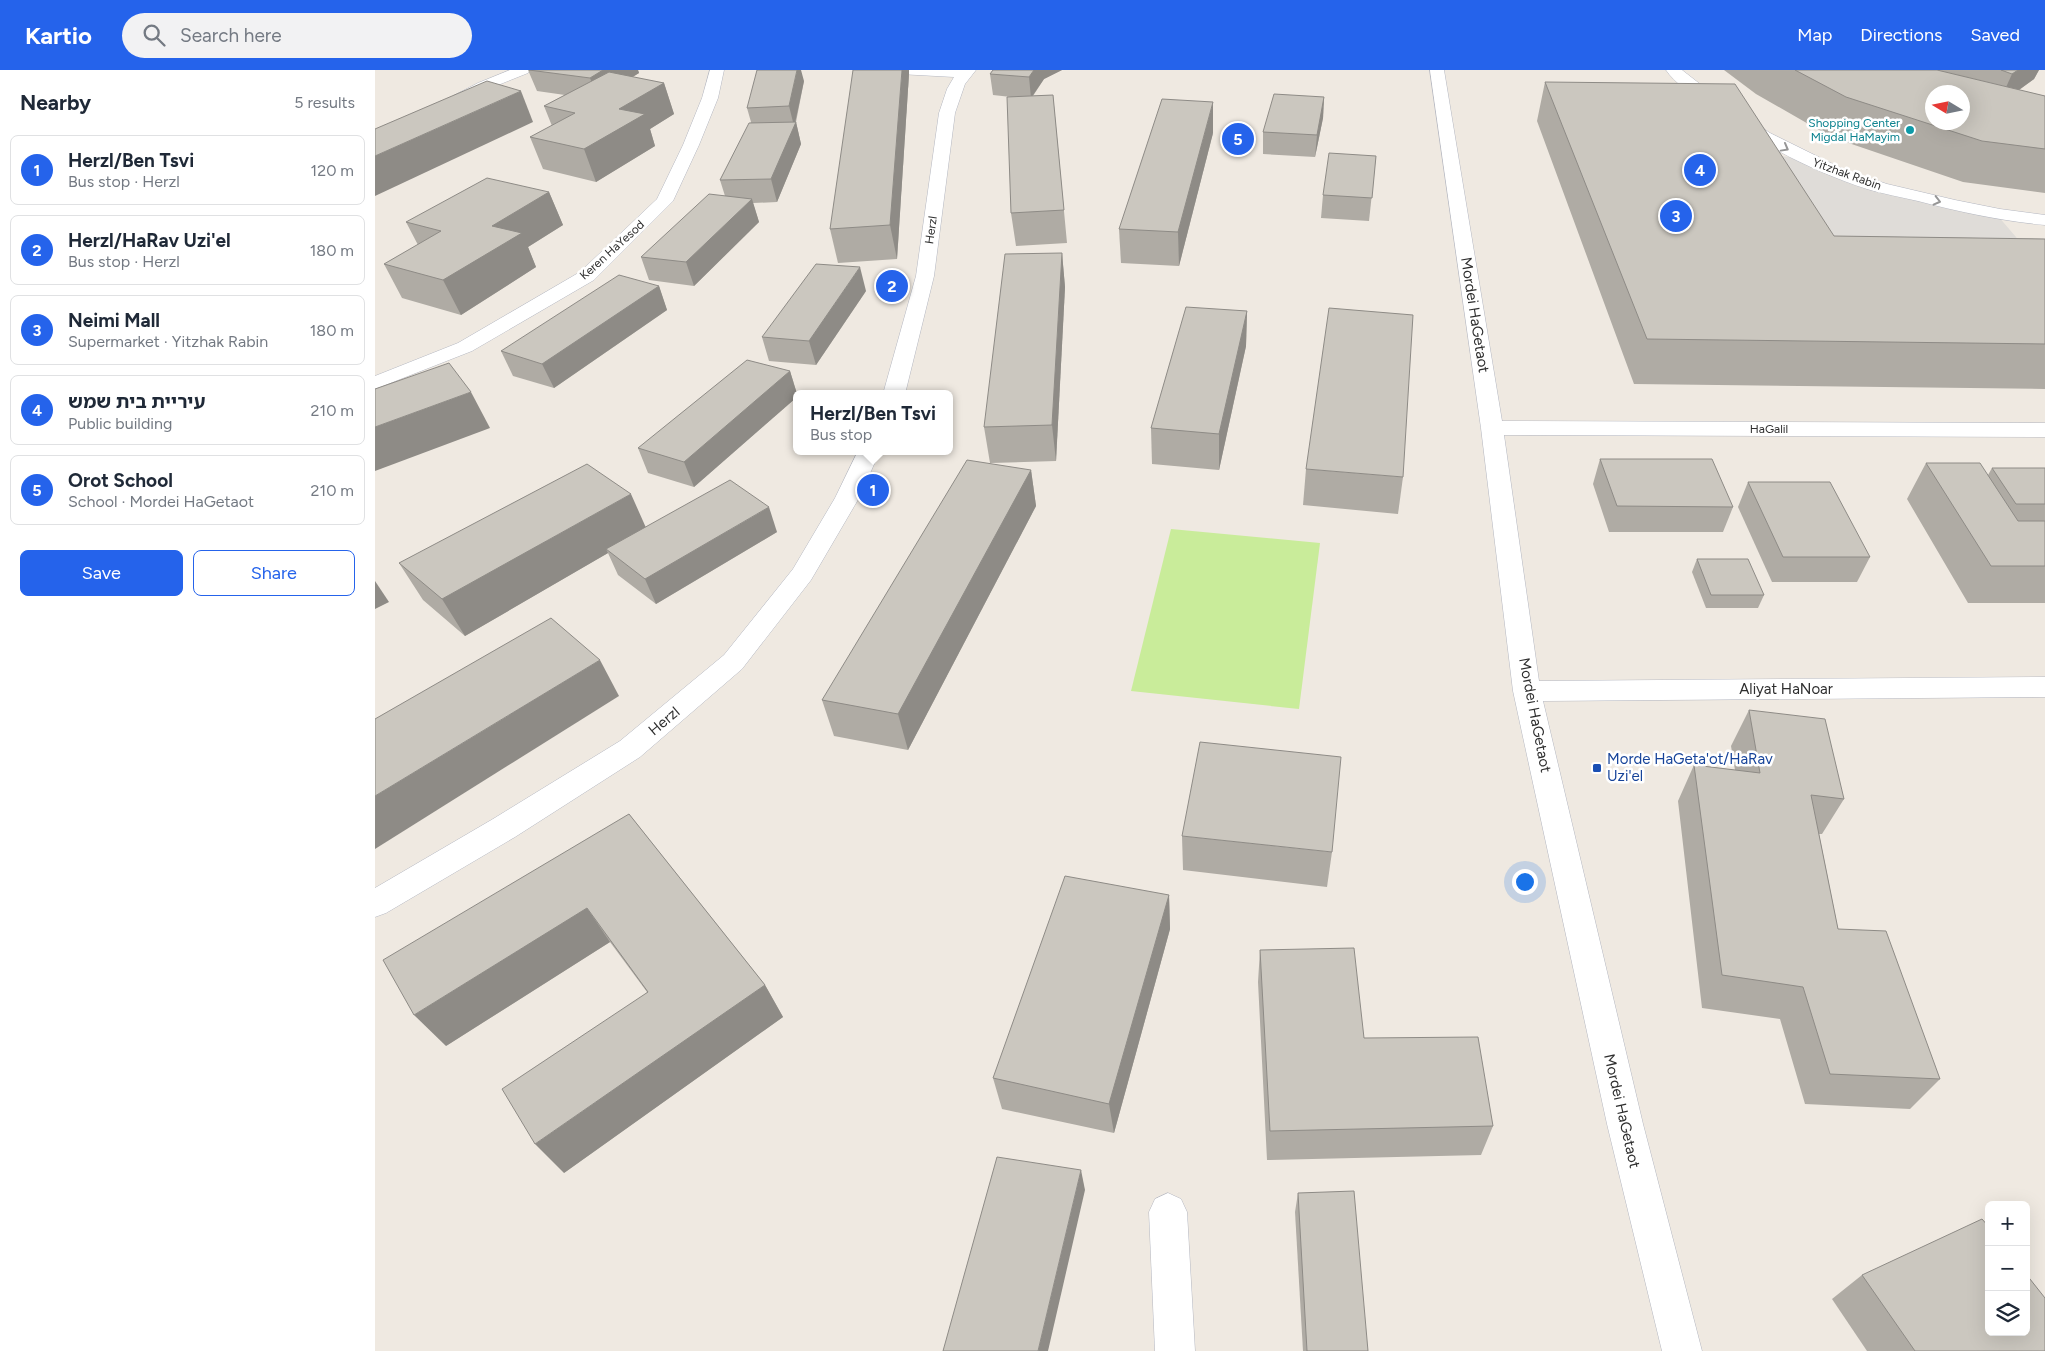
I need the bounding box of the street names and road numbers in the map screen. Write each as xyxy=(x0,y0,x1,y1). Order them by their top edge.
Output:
street label: Yitzhak Rabin xyxy=(1811,155,1884,193)
street label: Herzl xyxy=(922,215,940,245)
street label: Keren HaYesod xyxy=(577,217,647,283)
street label: Mordei HaGetaot xyxy=(1457,256,1493,374)
street label: HaGalil xyxy=(1750,422,1788,436)
street label: Mordei HaGetaot xyxy=(1515,656,1555,774)
street label: Aliyat HaNoar xyxy=(1739,680,1833,698)
street label: Herzl xyxy=(645,703,683,739)
street label: Mordei HaGetaot xyxy=(1600,1052,1644,1170)

